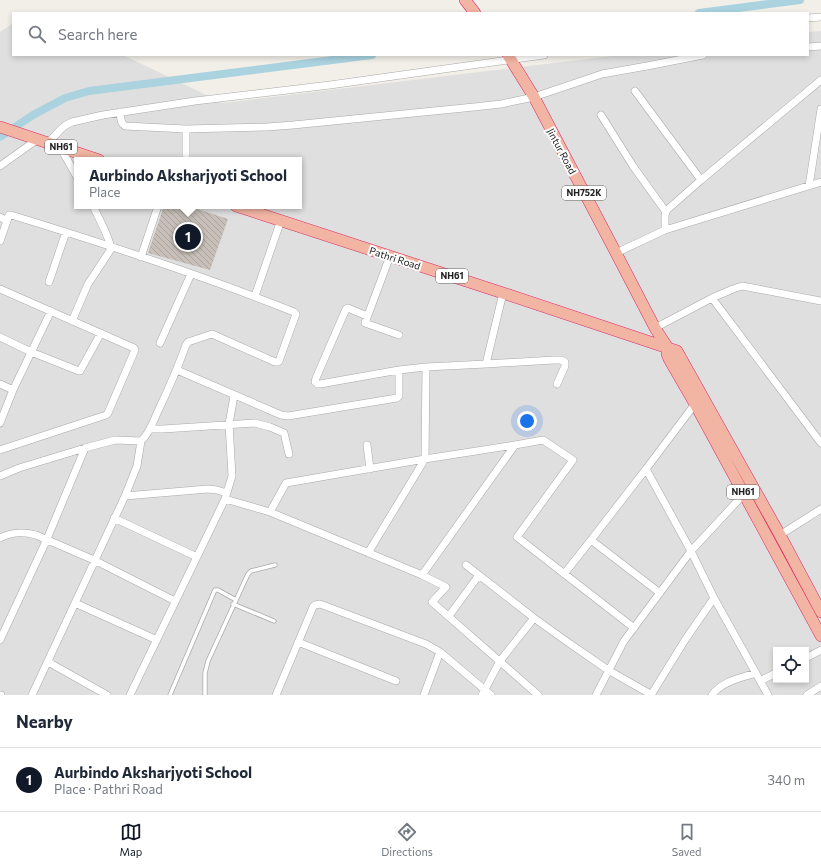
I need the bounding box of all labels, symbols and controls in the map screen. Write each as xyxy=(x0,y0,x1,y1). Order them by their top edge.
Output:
search box xyxy=(12,12,809,56)
icon: search xyxy=(26,23,48,45)
text: Search here xyxy=(58,25,137,43)
street label: Jintur Road xyxy=(545,126,579,176)
road number: NH61 xyxy=(45,140,77,154)
popup xyxy=(74,157,302,209)
text: Aurbindo Aksharjyoti School xyxy=(89,166,287,184)
text: Place xyxy=(89,184,120,200)
road number: NH752K xyxy=(562,186,606,200)
pin: 1 xyxy=(175,222,201,252)
street label: Pathri Road xyxy=(368,244,422,272)
road number: NH61 xyxy=(436,269,468,283)
your location xyxy=(517,411,537,431)
road number: NH61 xyxy=(727,485,759,499)
map controls xyxy=(773,647,809,683)
button: locate xyxy=(773,647,809,683)
text: Nearby xyxy=(16,711,73,732)
text: Aurbindo Aksharjyoti School xyxy=(54,763,252,781)
text: 1 xyxy=(26,772,32,788)
text: 340 m xyxy=(767,772,805,788)
text: Place · Pathri Road xyxy=(54,781,163,797)
tab: Map xyxy=(120,821,142,858)
tab: Directions xyxy=(381,821,433,858)
tab: Saved xyxy=(672,821,701,858)

